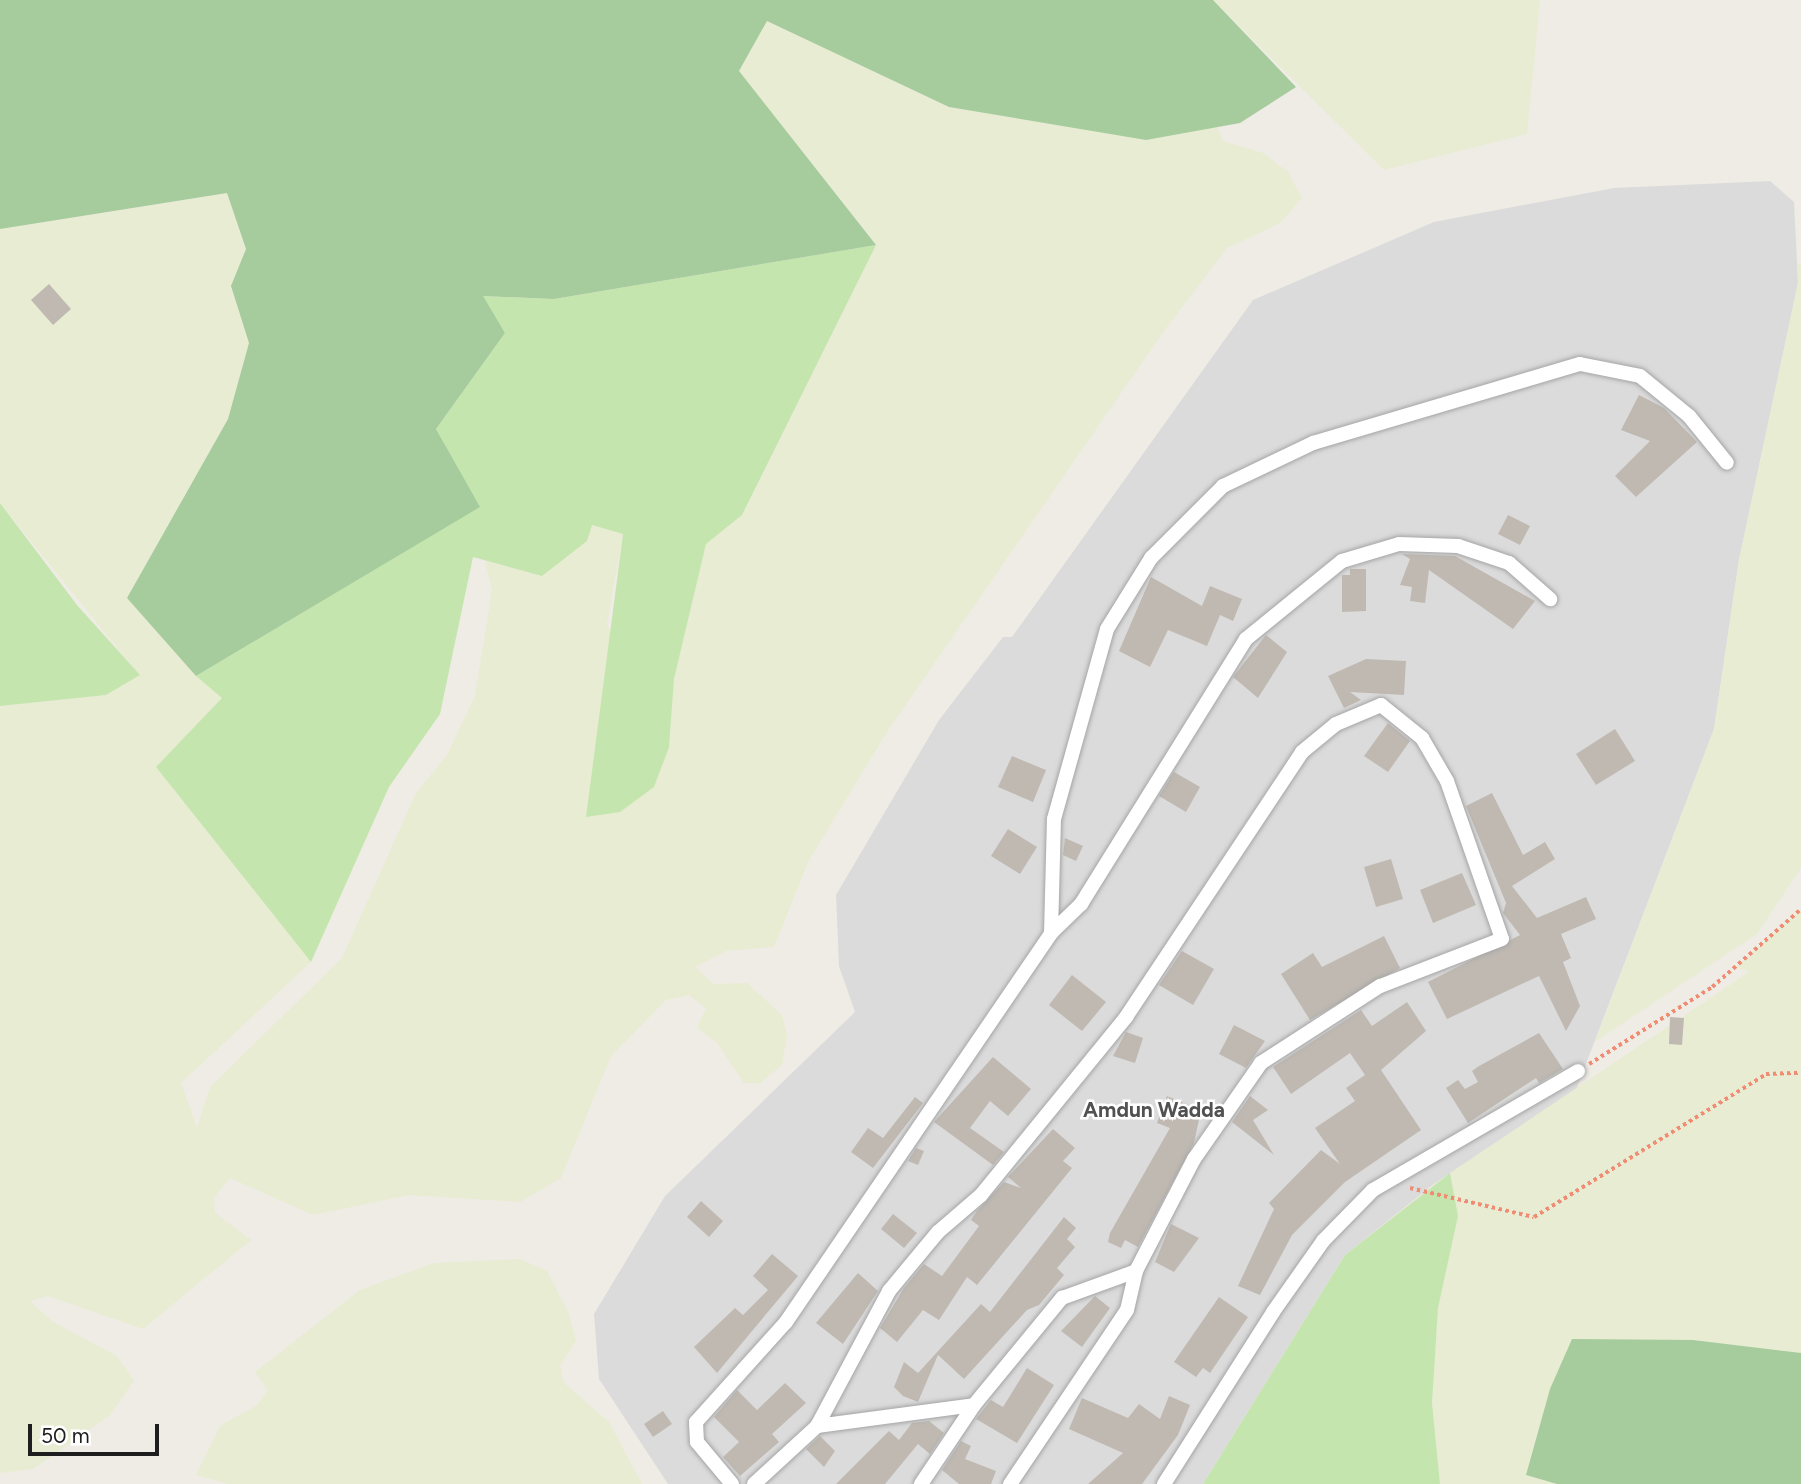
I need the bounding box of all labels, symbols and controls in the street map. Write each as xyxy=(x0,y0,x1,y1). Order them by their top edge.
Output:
district label: Amdun Wadda xyxy=(1083,1097,1225,1123)
scale bar xyxy=(32,1410,163,1454)
text: 50 m xyxy=(41,1423,90,1448)

